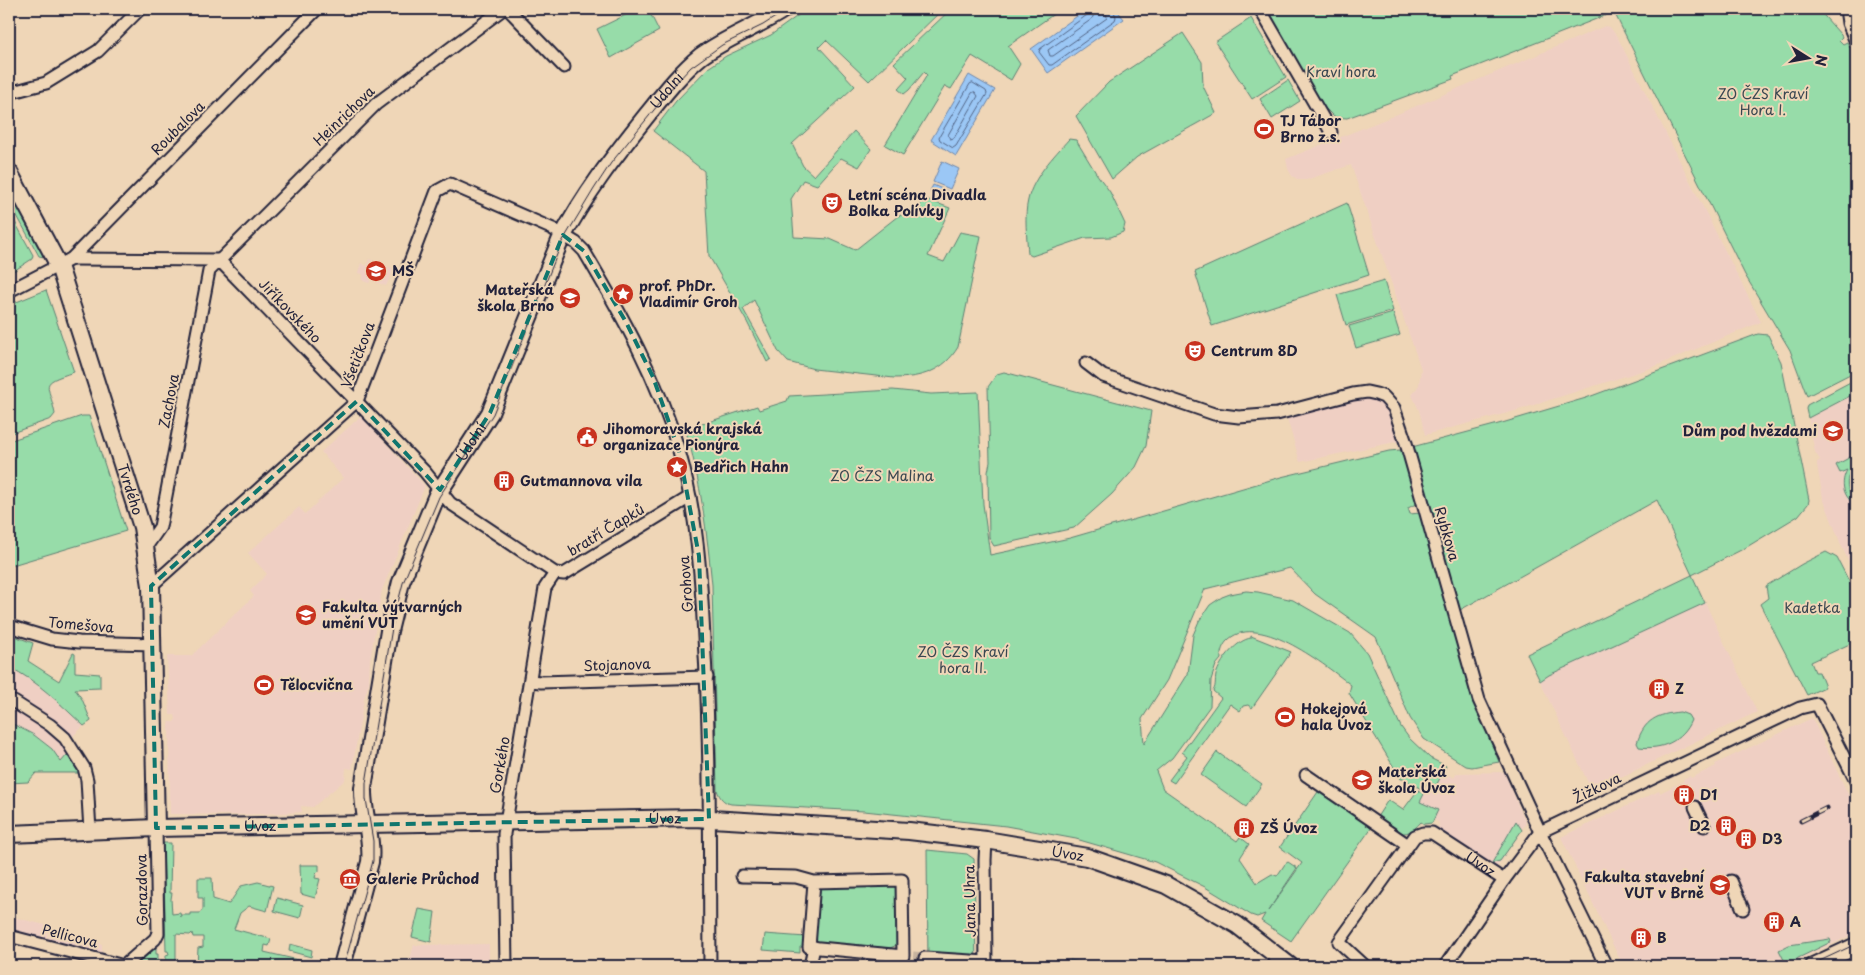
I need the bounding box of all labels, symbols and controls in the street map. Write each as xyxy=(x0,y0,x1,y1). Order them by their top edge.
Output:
north arrow xyxy=(1782,32,1832,82)
text: N xyxy=(1810,53,1833,68)
park label: Kraví hora xyxy=(1306,61,1377,82)
street label: Údolní xyxy=(645,67,688,113)
street label: Heinrichova xyxy=(308,81,379,150)
park label: ZO ČZS Kraví Hora I. xyxy=(1718,83,1809,120)
street label: Roubalova xyxy=(146,96,210,159)
place label: TJ Tábor Brno z.s. xyxy=(1280,110,1342,147)
sports icon: TJ Tábor Brno z.s. xyxy=(1252,117,1276,141)
place label: Letní scéna Divadla Bolka Polívky xyxy=(848,184,987,221)
theatre icon: Letní scéna Divadla Bolka Polívky xyxy=(820,191,844,215)
school or university icon: MŠ xyxy=(364,259,388,283)
place label: MŠ xyxy=(392,260,414,281)
street label: Jiříkovského xyxy=(254,274,327,348)
place label: prof. PhDr. Vladimír Groh xyxy=(639,275,738,312)
place label: Mateřská škola Brno xyxy=(477,279,555,316)
place icon: prof. PhDr. Vladimír Groh xyxy=(611,282,635,306)
school or university icon: Mateřská škola Brno xyxy=(558,286,582,310)
street label: Všetičkova xyxy=(335,318,380,391)
theatre icon: Centrum 8D xyxy=(1183,339,1207,363)
place label: Centrum 8D xyxy=(1211,340,1298,361)
street label: Zachova xyxy=(153,371,184,430)
street label: Údolní xyxy=(450,418,491,465)
place label: Jihomoravská krajská organizace Pionýra xyxy=(603,418,762,455)
school or university icon: Dům pod hvězdami xyxy=(1821,419,1845,443)
place label: Dům pod hvězdami xyxy=(1682,420,1817,441)
public building icon: Jihomoravská krajská organizace Pionýra xyxy=(575,425,599,449)
place icon: Bedřich Hahn xyxy=(665,455,689,479)
place label: Bedřich Hahn xyxy=(693,456,789,477)
street label: Tvrdého xyxy=(113,461,149,518)
park label: ZO ČZS Malina xyxy=(830,465,934,486)
building icon: Gutmannova vila xyxy=(492,469,516,493)
place label: Gutmannova vila xyxy=(520,470,643,491)
street label: bratří Čapků xyxy=(563,498,648,561)
street label: Rybkova xyxy=(1430,504,1465,564)
street label: Grohova xyxy=(673,555,698,613)
place label: Fakulta výtvarných umění VUT xyxy=(322,596,462,633)
park label: Kadetka xyxy=(1784,597,1840,618)
school or university icon: Fakulta výtvarných umění VUT xyxy=(294,603,318,627)
street label: Tomešova xyxy=(47,611,115,638)
park label: ZO ČZS Kraví hora II. xyxy=(918,641,1009,678)
street label: Stojanova xyxy=(583,653,651,676)
sports icon: Tělocvična xyxy=(252,673,276,697)
place label: Tělocvična xyxy=(280,674,353,695)
building icon: Z xyxy=(1647,677,1671,701)
place label: Z xyxy=(1675,678,1684,699)
place label: Hokejová hala Úvoz xyxy=(1301,698,1372,735)
sports icon: Hokejová hala Úvoz xyxy=(1273,705,1297,729)
street label: Gorkého xyxy=(484,735,515,795)
place label: Mateřská škola Úvoz xyxy=(1378,761,1455,798)
street label: Žižkova xyxy=(1569,767,1625,808)
school or university icon: Mateřská škola Úvoz xyxy=(1350,768,1374,792)
building icon: D1 xyxy=(1672,783,1696,807)
place label: D1 xyxy=(1700,784,1717,805)
street label: Úvoz xyxy=(648,807,681,829)
building icon: D2 xyxy=(1714,814,1738,838)
street label: Úvoz xyxy=(243,815,276,836)
place label: D2 xyxy=(1689,815,1710,836)
building icon: ZŠ Úvoz xyxy=(1232,816,1256,840)
place label: ZŠ Úvoz xyxy=(1260,817,1317,838)
building icon: D3 xyxy=(1734,827,1758,851)
place label: D3 xyxy=(1762,828,1782,849)
street label: Úvoz xyxy=(1050,840,1086,866)
street label: Úvoz xyxy=(1461,846,1500,882)
street label: Gorazdova xyxy=(130,853,153,926)
street label: Jana Uhra xyxy=(958,864,981,937)
place label: Fakulta stavební VUT v Brně xyxy=(1584,866,1705,903)
museum icon: Galerie Průchod xyxy=(338,867,362,891)
place label: Galerie Průchod xyxy=(366,868,480,889)
school or university icon: Fakulta stavební VUT v Brně xyxy=(1708,873,1732,897)
building icon: A xyxy=(1762,910,1786,934)
place label: A xyxy=(1790,911,1801,932)
street label: Pellicova xyxy=(40,918,101,953)
building icon: B xyxy=(1629,926,1653,950)
place label: B xyxy=(1657,927,1667,948)

